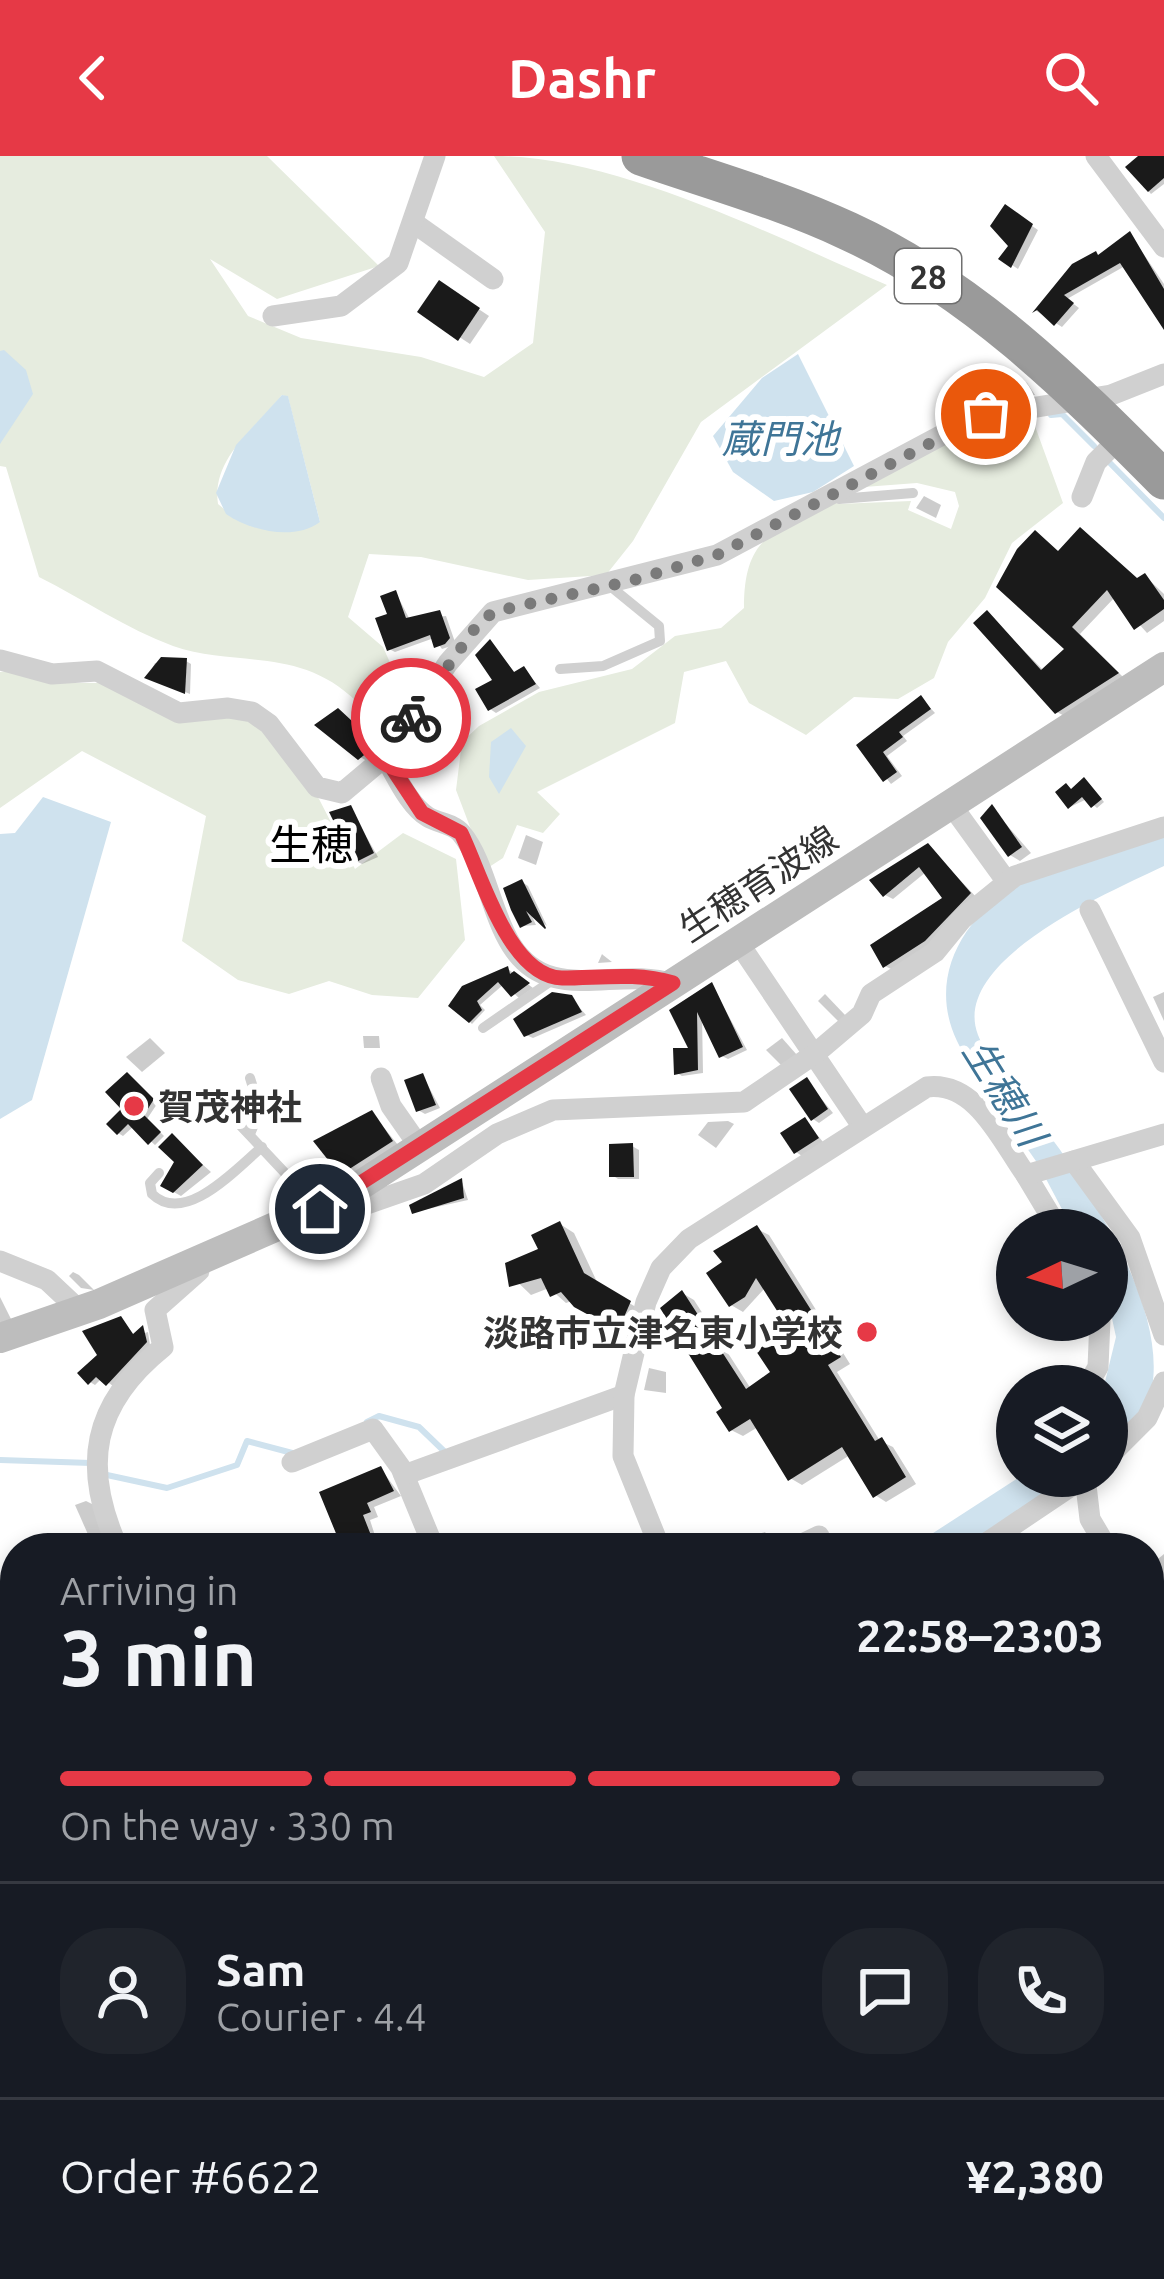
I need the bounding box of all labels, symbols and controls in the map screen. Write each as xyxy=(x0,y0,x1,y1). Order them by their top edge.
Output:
icon: back xyxy=(60,45,126,111)
icon: search xyxy=(1038,45,1104,111)
text: Dashr xyxy=(508,48,656,108)
road number: 28 xyxy=(895,249,961,303)
pin xyxy=(935,363,1037,465)
icon: bag xyxy=(953,381,1019,447)
water label: 蔵門池 xyxy=(721,417,842,460)
courier xyxy=(351,658,471,778)
icon: bike xyxy=(378,685,444,751)
street label: 生穂育波線 xyxy=(671,817,845,949)
district label: 生穂 xyxy=(269,821,353,868)
water label: 生穂川 xyxy=(956,1031,1056,1156)
place label: 賀茂神社 xyxy=(158,1086,302,1127)
marker: 賀茂神社 xyxy=(121,1093,147,1119)
pin xyxy=(269,1158,371,1260)
icon: home xyxy=(287,1176,353,1242)
north arrow xyxy=(996,1209,1128,1341)
map controls xyxy=(996,1209,1128,1497)
place label: 淡路市立津名東小学校 xyxy=(483,1312,843,1353)
marker: 淡路市立津名東小学校 xyxy=(854,1319,880,1345)
button: layers xyxy=(996,1365,1128,1497)
text: Arriving in xyxy=(60,1569,238,1612)
text: 22:58–23:03 xyxy=(856,1610,1104,1661)
text: 3 min xyxy=(60,1613,257,1701)
text: On the way · 330 m xyxy=(60,1804,395,1847)
button: person xyxy=(60,1928,186,2054)
button: chat xyxy=(822,1928,948,2054)
button: phone xyxy=(978,1928,1104,2054)
text: Sam xyxy=(216,1944,305,1995)
text: Courier · 4.4 xyxy=(216,1995,427,2038)
text: Order #6622 xyxy=(60,2151,322,2202)
text: ¥2,380 xyxy=(966,2151,1104,2202)

